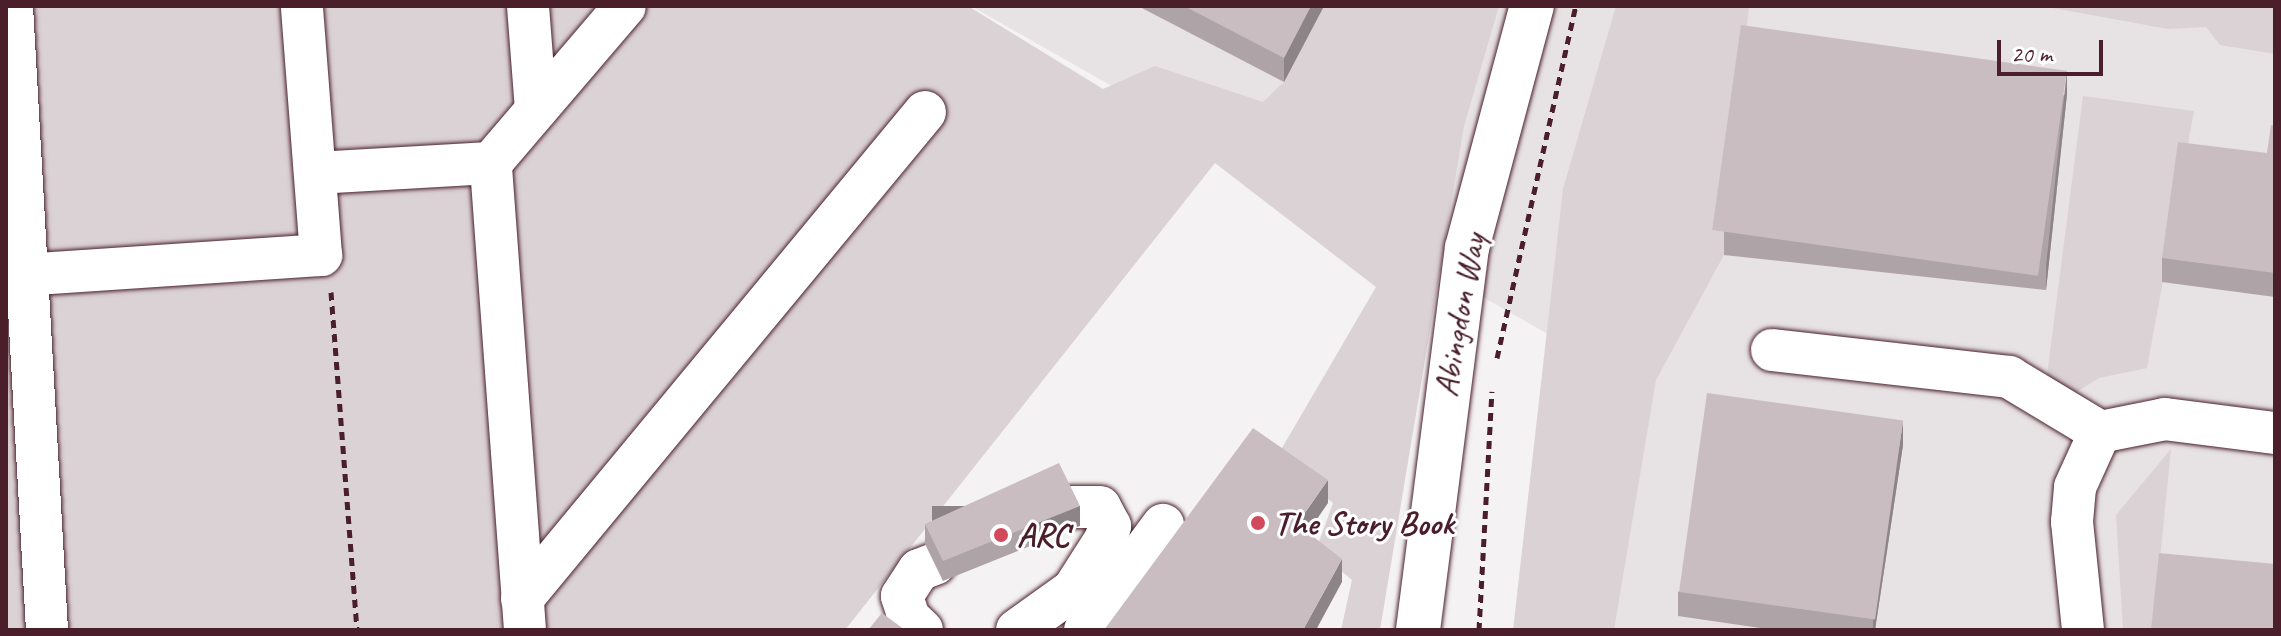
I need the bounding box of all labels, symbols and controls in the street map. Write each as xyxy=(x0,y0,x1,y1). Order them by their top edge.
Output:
scale bar xyxy=(2001,24,2107,74)
text: 20 m xyxy=(2011,39,2052,69)
street label: Abingdon Way xyxy=(1425,230,1493,400)
place label: The Story Book xyxy=(1274,503,1454,543)
marker: The Story Book xyxy=(1249,514,1267,532)
place label: ARC xyxy=(1017,515,1069,555)
marker: ARC xyxy=(992,526,1010,544)

